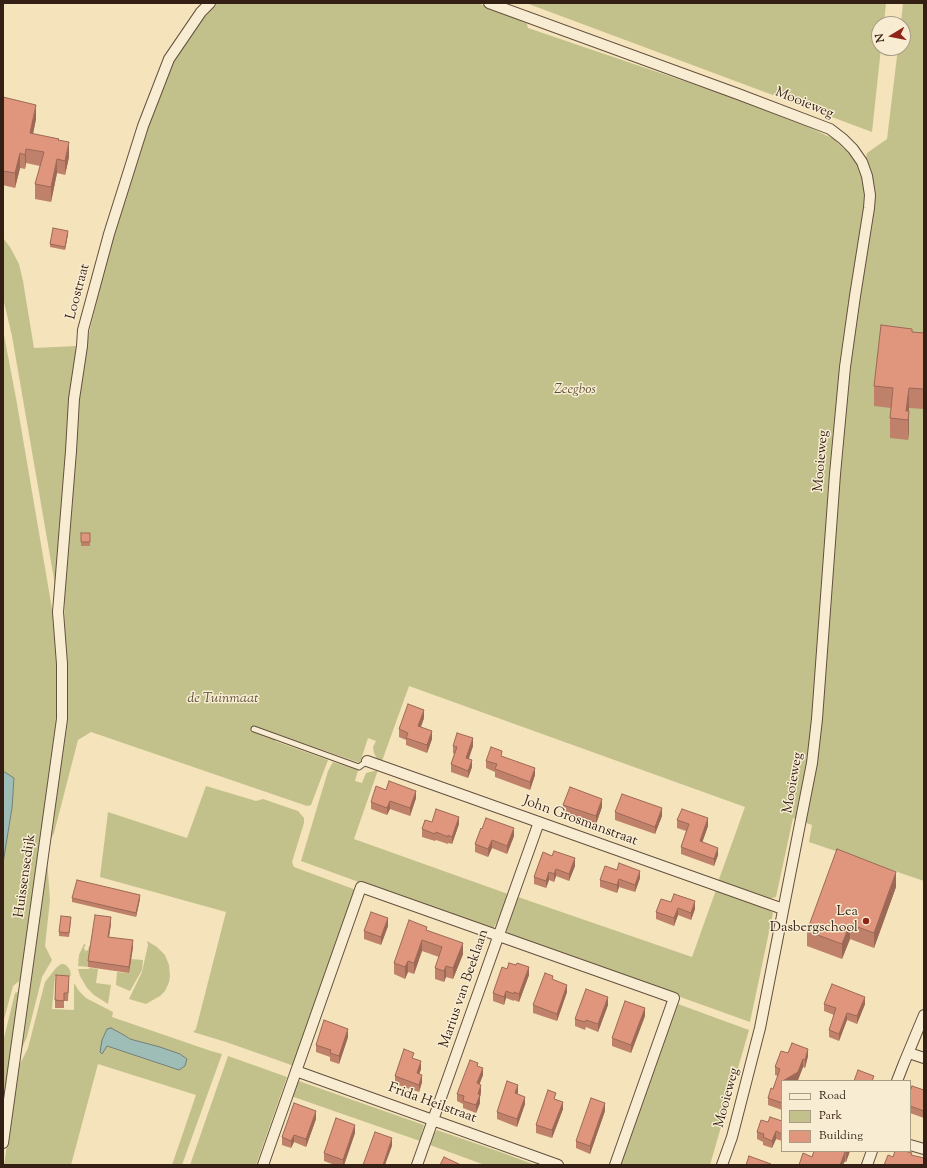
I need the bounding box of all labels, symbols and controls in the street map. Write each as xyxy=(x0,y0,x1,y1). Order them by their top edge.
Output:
north arrow xyxy=(871,16,911,56)
text: N xyxy=(872,32,889,44)
street label: Mooieweg xyxy=(772,85,836,123)
street label: Loostraat xyxy=(64,262,94,322)
park label: Zeegbos xyxy=(554,383,596,399)
street label: Mooieweg xyxy=(811,430,833,492)
park label: de Tuinmaat xyxy=(187,692,259,708)
street label: Mooieweg xyxy=(780,751,808,815)
street label: John Grosmanstraat xyxy=(521,794,639,850)
street label: Huissensedijk xyxy=(12,833,40,919)
place label: Lea Dasbergschool xyxy=(770,905,858,938)
marker: Lea Dasbergschool xyxy=(861,916,871,926)
street label: Marius van Beeklaan xyxy=(437,927,493,1051)
street label: Mooieweg xyxy=(712,1066,744,1130)
street label: Frida Heilstraat xyxy=(386,1080,478,1128)
legend xyxy=(781,1080,911,1152)
text: Road xyxy=(819,1087,846,1105)
text: Park xyxy=(819,1107,842,1125)
text: Building xyxy=(819,1127,863,1145)

